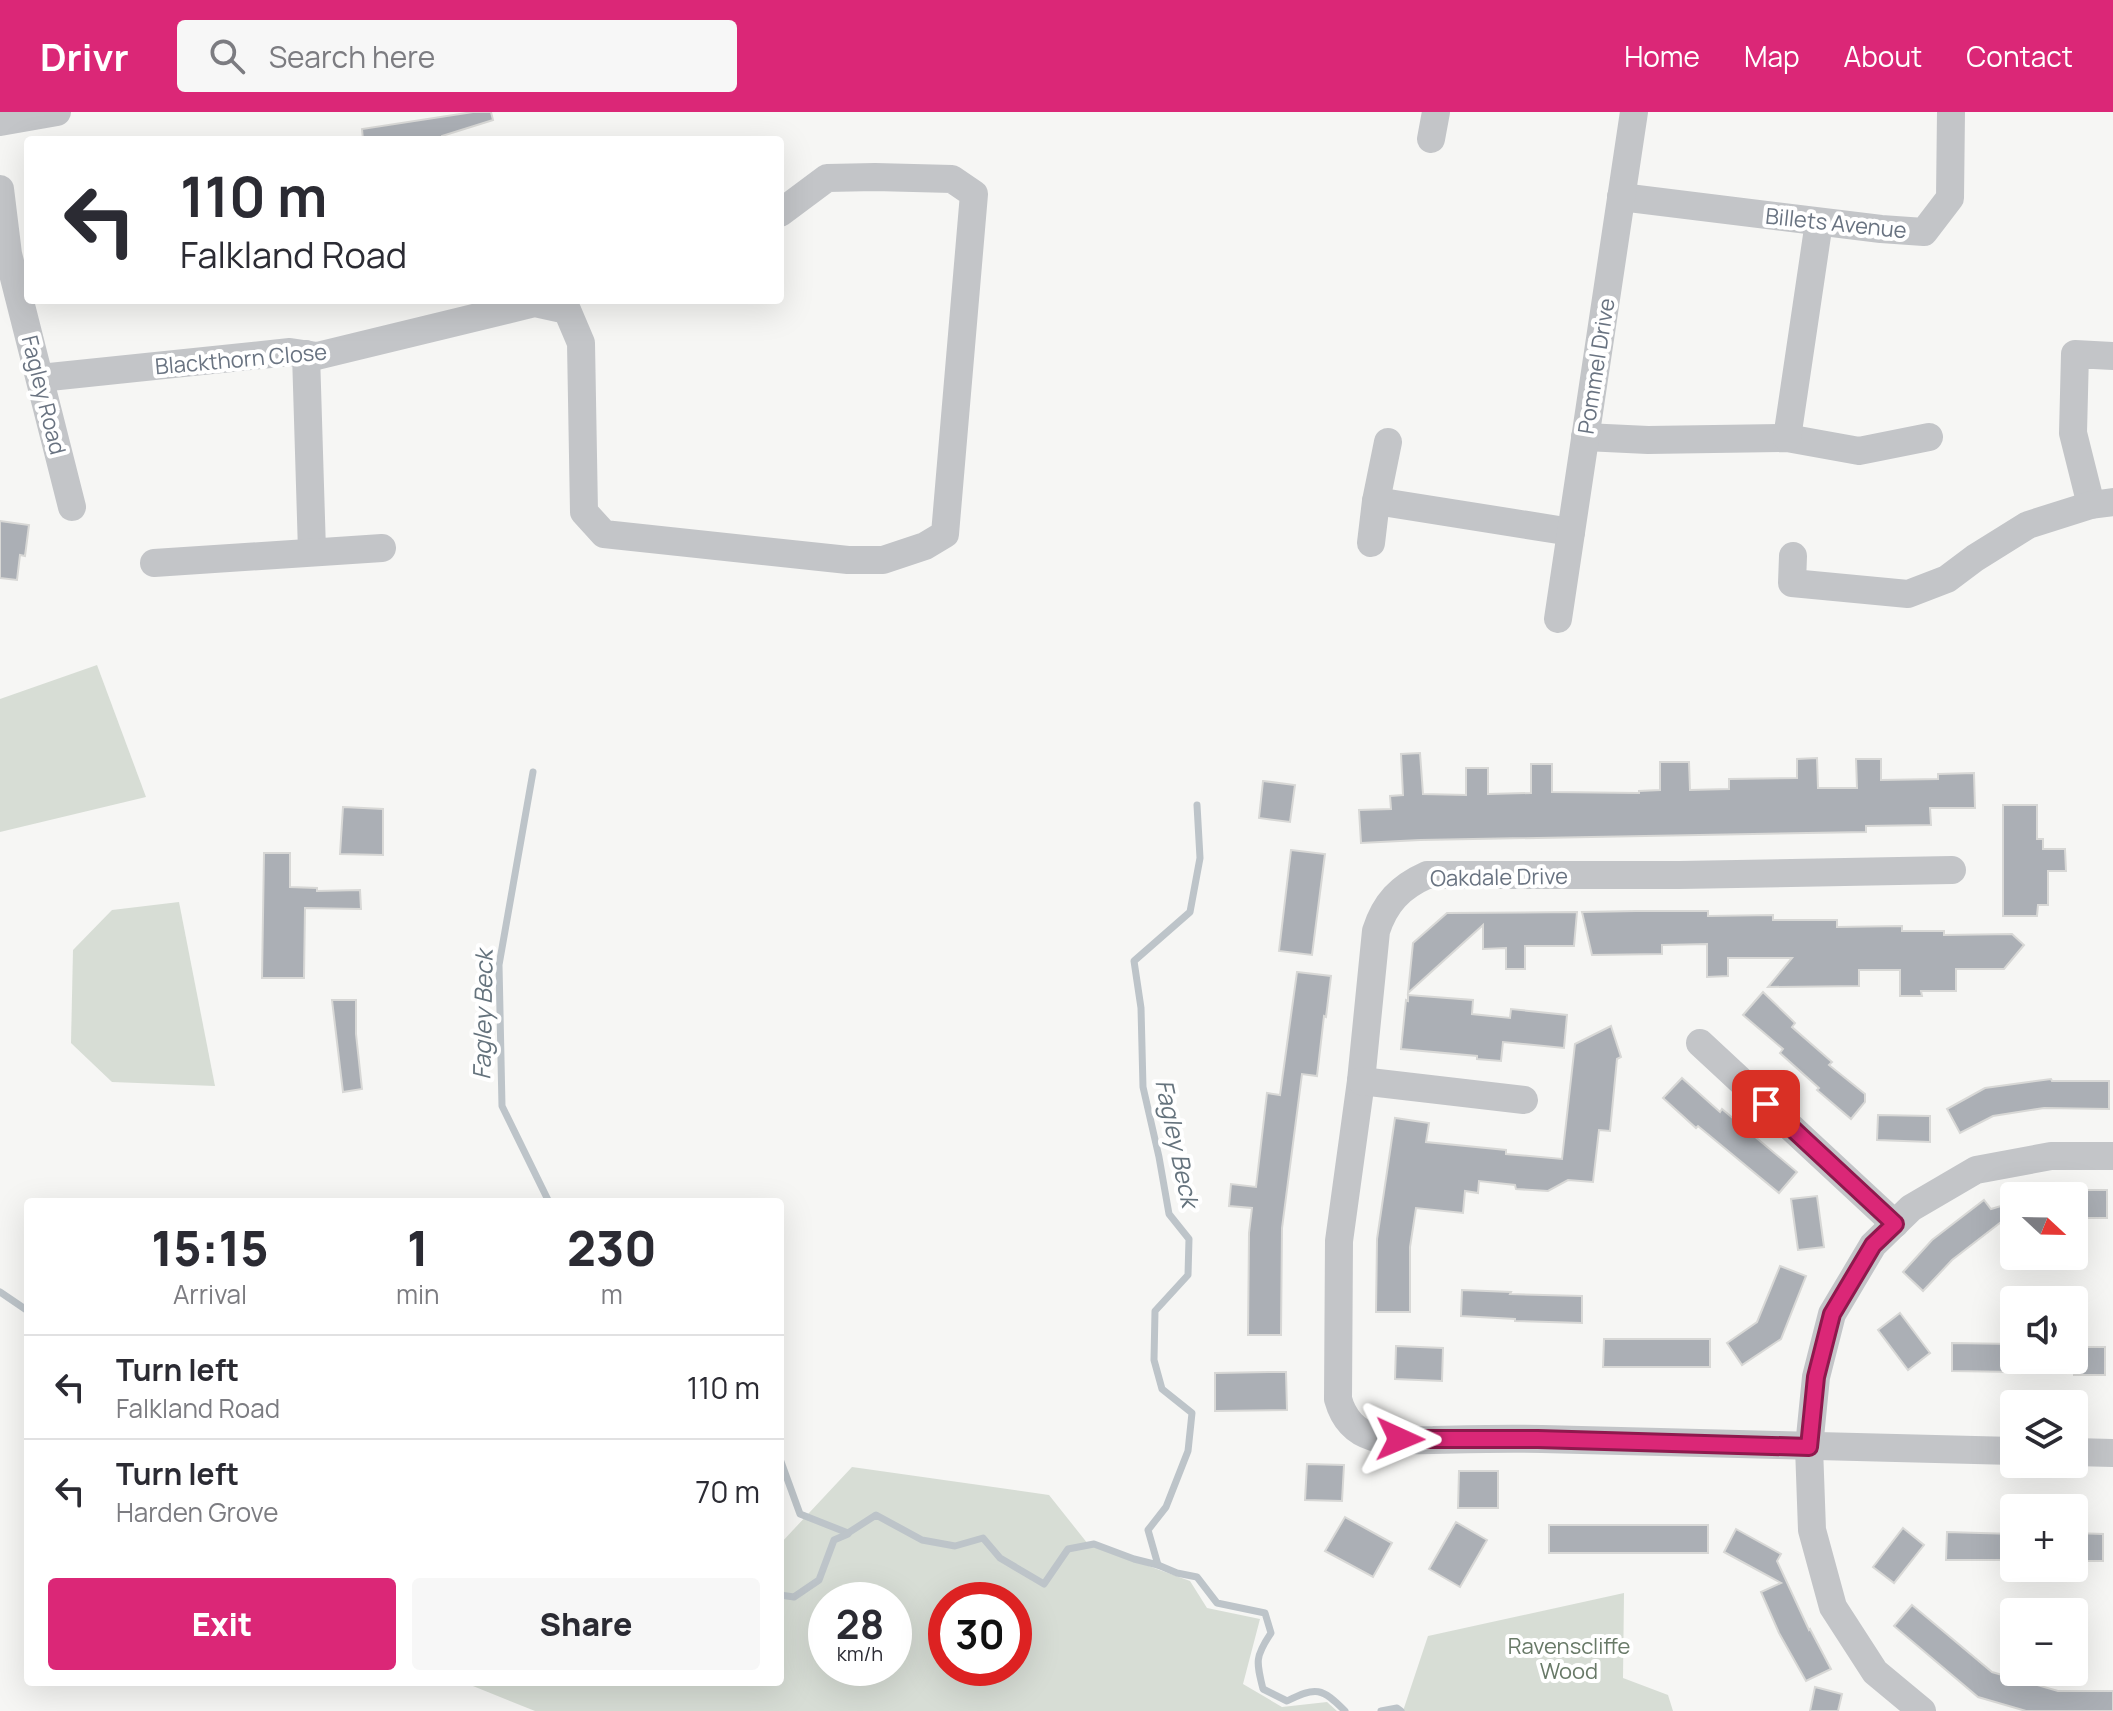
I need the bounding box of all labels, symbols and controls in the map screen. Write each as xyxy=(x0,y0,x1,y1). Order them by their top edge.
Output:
search box xyxy=(177,20,737,92)
text: Drivr xyxy=(40,30,129,82)
icon: search xyxy=(205,34,249,78)
text: Search here xyxy=(269,36,435,77)
text: Home xyxy=(1624,37,1700,75)
text: Map xyxy=(1744,37,1800,75)
text: About xyxy=(1844,37,1922,75)
text: Contact xyxy=(1966,37,2073,75)
text: 110 m xyxy=(180,157,327,234)
icon: left xyxy=(48,168,152,272)
street label: Billets Avenue xyxy=(1764,201,1908,245)
text: Falkland Road xyxy=(180,230,407,279)
street label: Pommel Drive xyxy=(1570,296,1622,436)
street label: Fagley Road xyxy=(15,332,73,458)
street label: Blackthorn Close xyxy=(154,337,328,381)
street label: Oakdale Drive xyxy=(1430,861,1568,893)
water label: Fagley Beck xyxy=(464,947,500,1080)
pin xyxy=(1732,1070,1800,1138)
water label: Fagley Beck xyxy=(1148,1076,1208,1213)
icon: arrive xyxy=(1744,1082,1788,1126)
north arrow xyxy=(2000,1182,2088,1270)
map controls xyxy=(2000,1182,2088,1686)
text: 15:15 xyxy=(151,1215,269,1280)
text: 1 xyxy=(407,1215,429,1280)
text: 230 xyxy=(567,1215,657,1280)
text: Arrival xyxy=(173,1276,247,1312)
text: min xyxy=(396,1276,440,1312)
text: m xyxy=(601,1276,623,1312)
button: sound xyxy=(2000,1286,2088,1374)
text: Turn left xyxy=(116,1349,239,1390)
icon: left xyxy=(48,1365,92,1409)
text: 110 m xyxy=(687,1367,760,1408)
text: Falkland Road xyxy=(116,1390,280,1426)
button: layers xyxy=(2000,1390,2088,1478)
position arrow xyxy=(1358,1397,1442,1481)
text: Turn left xyxy=(116,1453,239,1494)
icon: left xyxy=(48,1469,92,1513)
text: 70 m xyxy=(695,1471,760,1512)
text: Harden Grove xyxy=(116,1494,278,1530)
button: + xyxy=(2000,1494,2088,1582)
button: Exit xyxy=(48,1578,396,1670)
button: Share xyxy=(412,1578,760,1670)
speed limit sign: 30 xyxy=(928,1582,1032,1686)
text: 28 xyxy=(836,1596,884,1651)
button: − xyxy=(2000,1598,2088,1686)
park label: Ravenscliffe Wood xyxy=(1508,1631,1630,1686)
text: km/h xyxy=(837,1640,883,1667)

